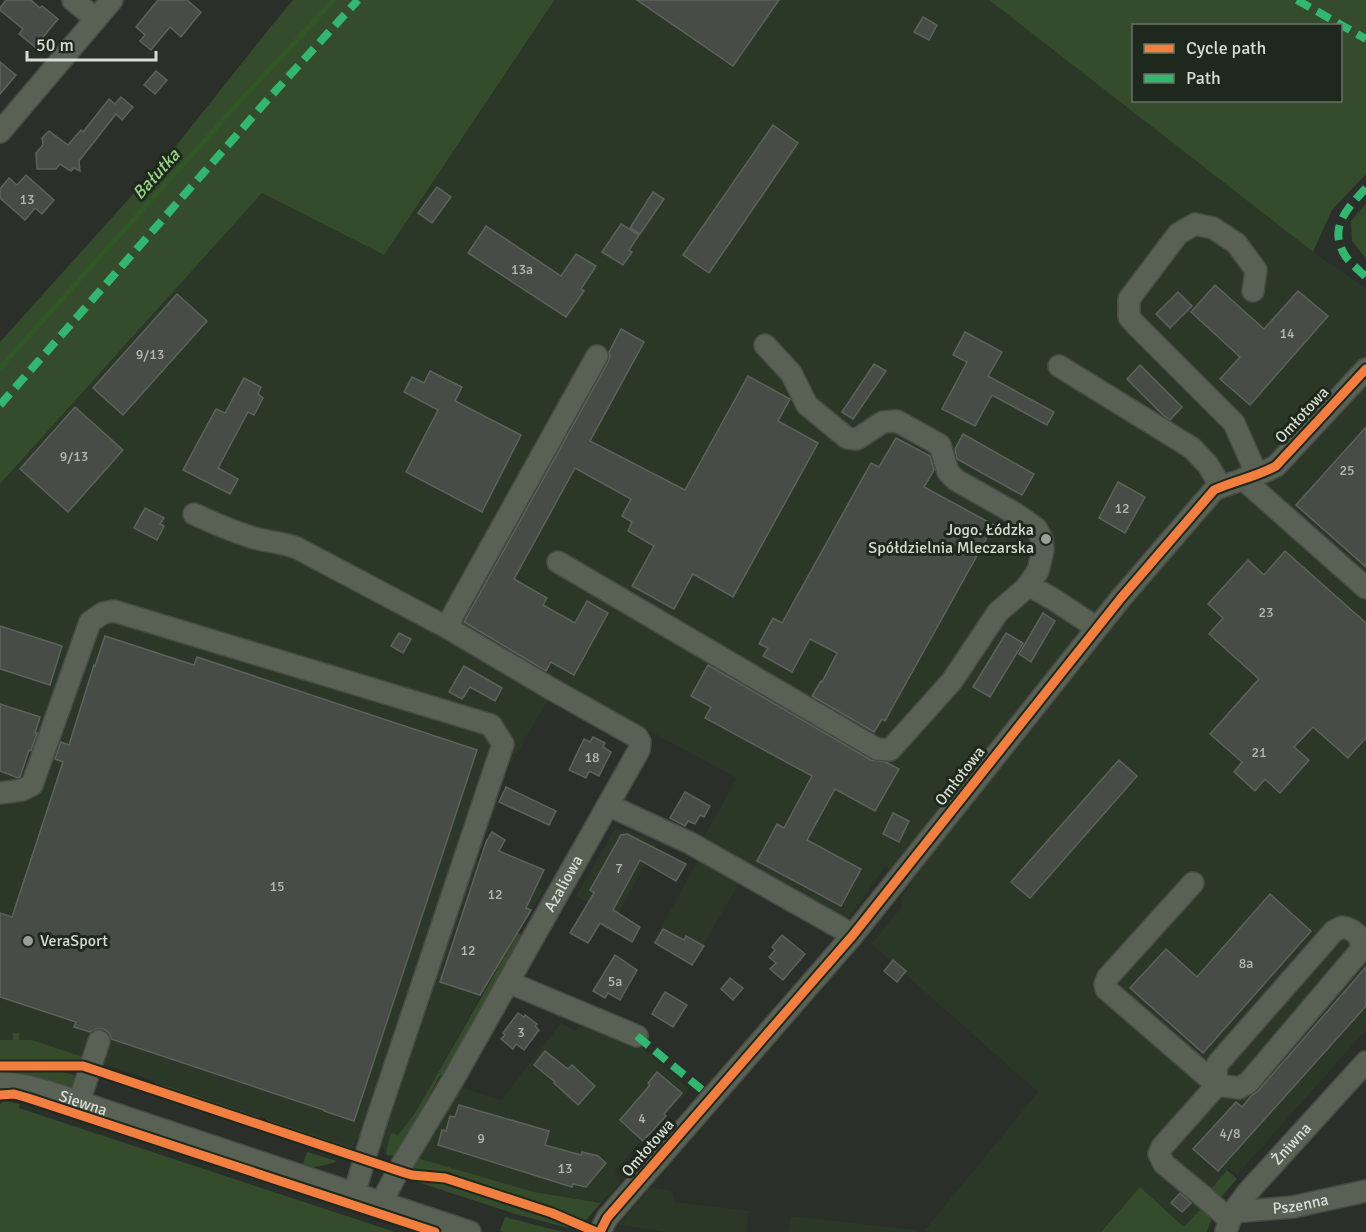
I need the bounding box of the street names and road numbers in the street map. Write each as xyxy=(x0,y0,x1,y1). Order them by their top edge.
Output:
street label: Omłotowa xyxy=(1271,383,1333,447)
street label: Omłotowa xyxy=(931,742,989,810)
street label: Azaliowa xyxy=(540,852,588,915)
street label: Siewna xyxy=(56,1086,110,1121)
street label: Omłotowa xyxy=(618,1115,678,1181)
street label: Żniwna xyxy=(1267,1119,1316,1169)
street label: Pszenna xyxy=(1272,1190,1330,1219)

